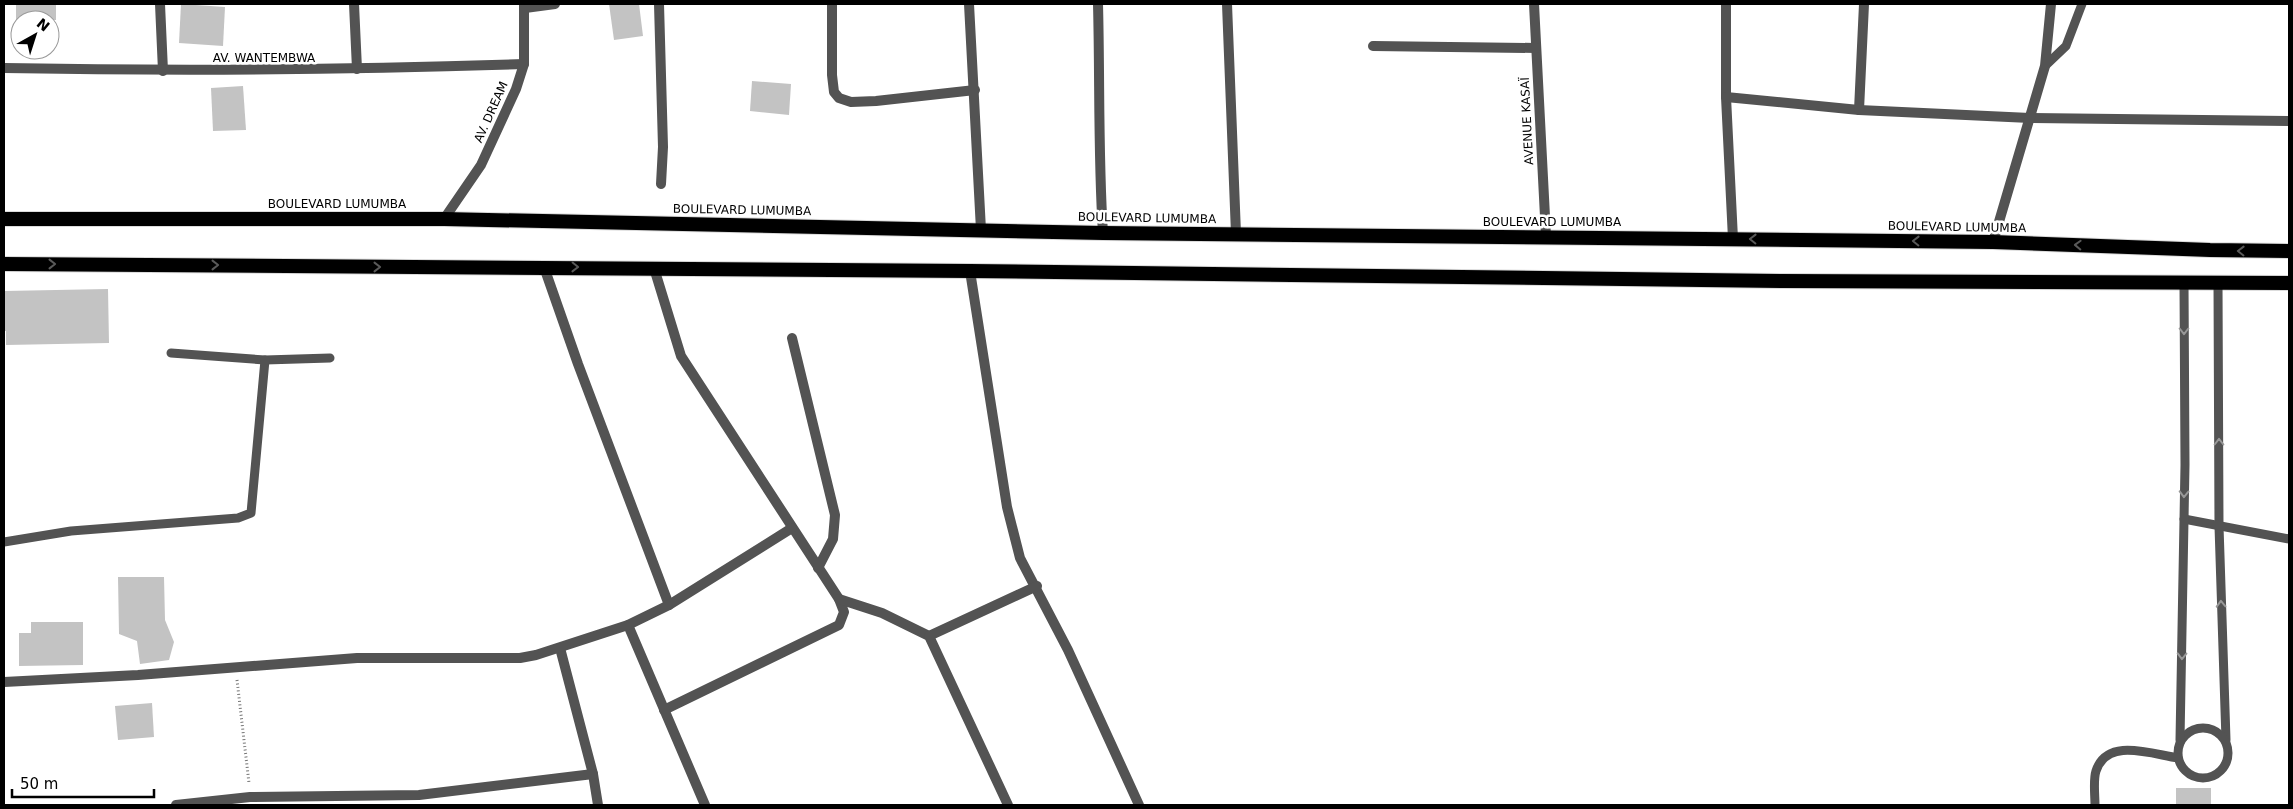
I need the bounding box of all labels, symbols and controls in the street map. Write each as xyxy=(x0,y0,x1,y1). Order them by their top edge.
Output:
north arrow xyxy=(10,10,60,60)
text: N xyxy=(34,15,53,35)
street label: AV. WANTEMBWA xyxy=(213,51,316,65)
street label: AVENUE KASAÏ xyxy=(1517,76,1536,165)
street label: AV. DREAM xyxy=(471,79,511,145)
street label: BOULEVARD LUMUMBA xyxy=(268,197,407,211)
street label: BOULEVARD LUMUMBA xyxy=(673,202,812,218)
street label: BOULEVARD LUMUMBA xyxy=(1078,210,1217,226)
street label: BOULEVARD LUMUMBA xyxy=(1483,215,1622,229)
street label: BOULEVARD LUMUMBA xyxy=(1888,219,2027,235)
one-way arrow xyxy=(1749,234,1756,244)
one-way arrow xyxy=(1911,236,1919,246)
one-way arrow xyxy=(2074,240,2082,251)
one-way arrow xyxy=(2236,246,2244,256)
one-way arrow xyxy=(49,259,57,269)
one-way arrow xyxy=(211,260,219,271)
one-way arrow xyxy=(374,262,382,272)
one-way arrow xyxy=(572,262,579,272)
one-way arrow xyxy=(2179,328,2189,336)
one-way arrow xyxy=(2214,437,2224,445)
one-way arrow xyxy=(2179,490,2190,498)
one-way arrow xyxy=(2216,600,2227,608)
one-way arrow xyxy=(2177,653,2187,661)
scale bar xyxy=(12,766,155,798)
text: 50 m xyxy=(20,775,58,793)

